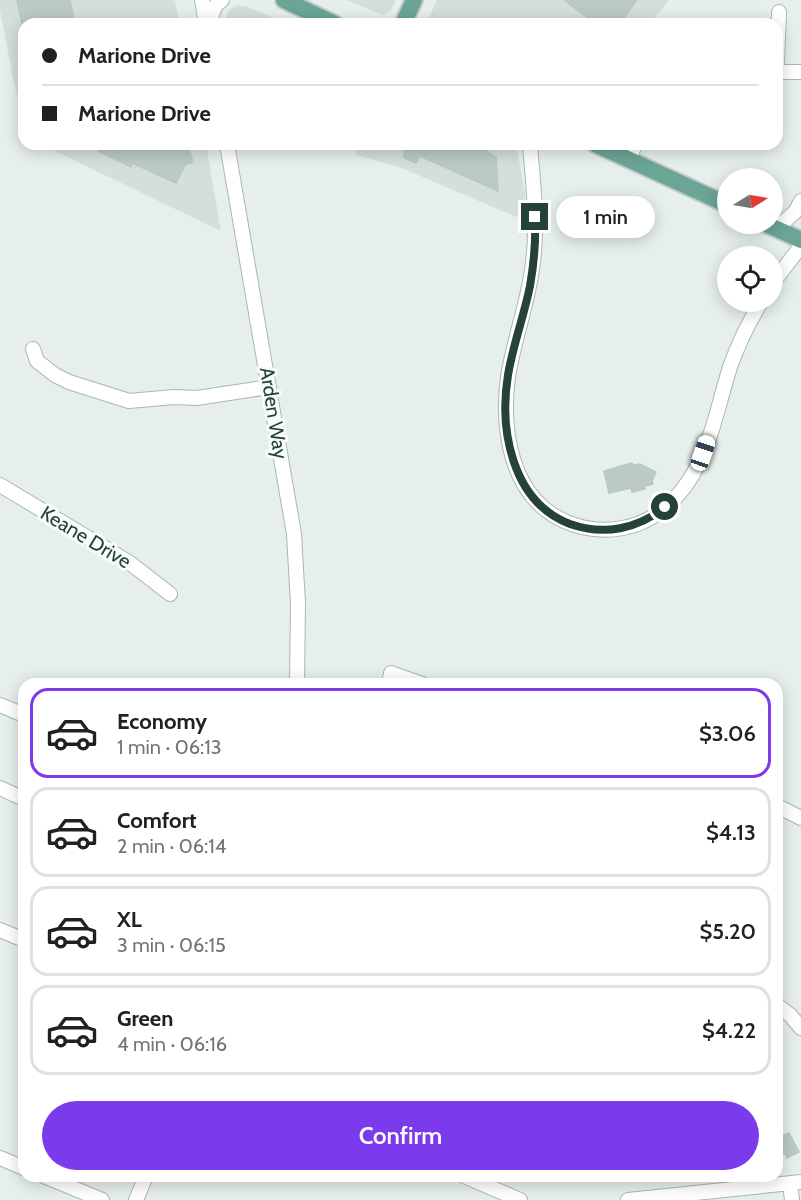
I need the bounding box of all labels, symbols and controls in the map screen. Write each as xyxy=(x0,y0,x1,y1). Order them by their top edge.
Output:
text: Marione Drive xyxy=(78,42,211,69)
text: Marione Drive xyxy=(78,100,211,127)
north arrow xyxy=(717,168,783,234)
map controls xyxy=(717,168,783,312)
callout: 1 min xyxy=(556,196,655,238)
route end xyxy=(521,203,548,230)
text: 1 min xyxy=(583,205,628,229)
button: locate xyxy=(717,246,783,312)
street label: Arden Way xyxy=(255,365,293,461)
car xyxy=(689,433,717,473)
route start xyxy=(651,493,678,520)
street label: Keane Drive xyxy=(36,501,136,573)
icon: car xyxy=(45,706,99,760)
text: Economy xyxy=(117,708,207,735)
text: $3.06 xyxy=(699,720,756,747)
text: 1 min · 06:13 xyxy=(117,735,222,759)
icon: car xyxy=(45,805,99,859)
text: Comfort xyxy=(117,807,196,834)
text: $4.13 xyxy=(706,819,756,846)
text: 2 min · 06:14 xyxy=(117,834,226,858)
icon: car xyxy=(45,904,99,958)
text: XL xyxy=(117,906,142,933)
text: $5.20 xyxy=(700,918,756,945)
text: 3 min · 06:15 xyxy=(117,933,226,957)
icon: car xyxy=(45,1003,99,1057)
text: Green xyxy=(117,1005,173,1032)
text: $4.22 xyxy=(702,1017,756,1044)
text: 4 min · 06:16 xyxy=(117,1032,227,1056)
button: Confirm xyxy=(42,1101,759,1170)

